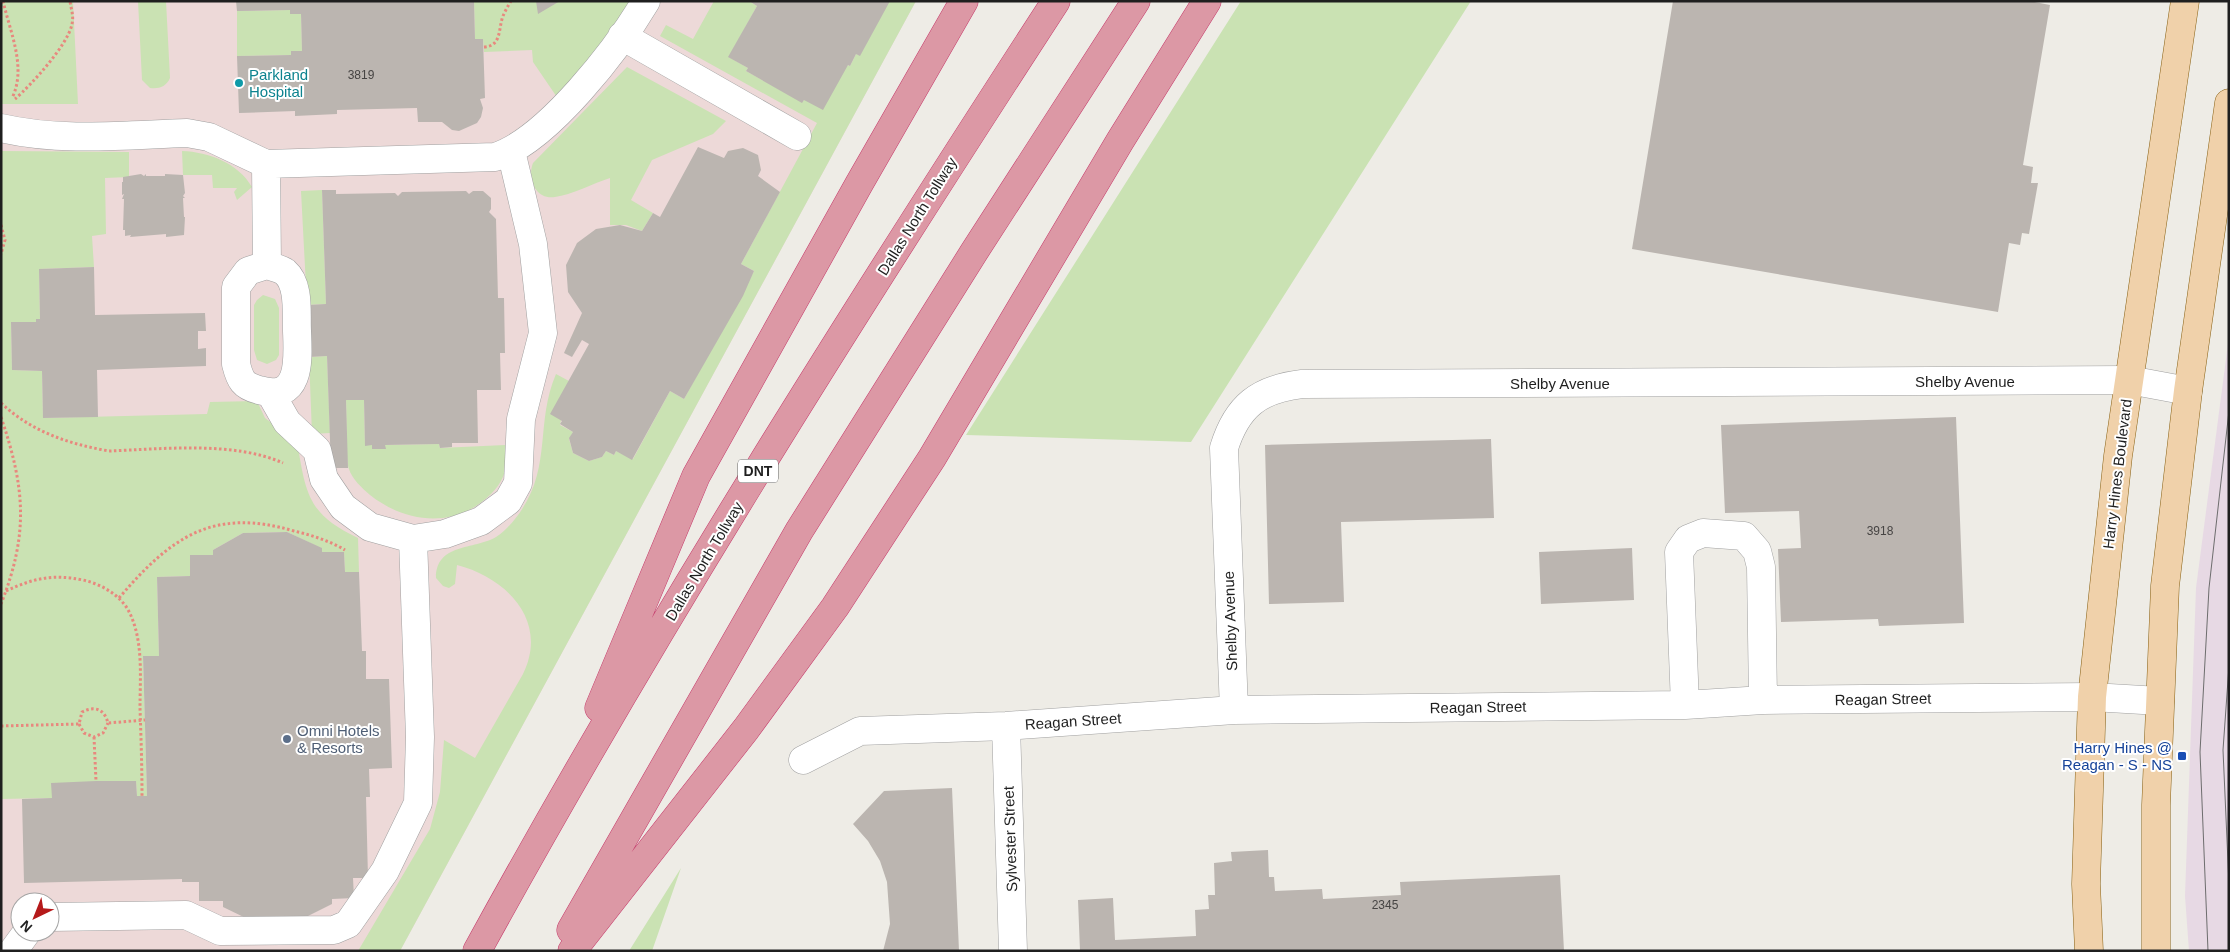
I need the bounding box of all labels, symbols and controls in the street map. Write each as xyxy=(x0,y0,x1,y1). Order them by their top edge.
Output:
place label: Parkland Hospital xyxy=(249,66,308,100)
house number: 3819 xyxy=(348,68,375,82)
marker: Parkland Hospital xyxy=(233,77,245,89)
street label: Dallas North Tollway xyxy=(874,154,960,278)
street label: Shelby Avenue xyxy=(1915,373,2015,390)
street label: Shelby Avenue xyxy=(1510,375,1610,392)
street label: Harry Hines Boulevard xyxy=(2099,398,2135,550)
road number: DNT xyxy=(738,460,778,482)
street label: Dallas North Tollway xyxy=(662,498,746,623)
house number: 3918 xyxy=(1867,524,1894,538)
street label: Shelby Avenue xyxy=(1220,571,1240,671)
street label: Reagan Street xyxy=(1834,690,1932,708)
street label: Reagan Street xyxy=(1429,698,1527,716)
street label: Reagan Street xyxy=(1024,709,1123,733)
place label: Omni Hotels & Resorts xyxy=(297,722,380,756)
marker: Omni Hotels & Resorts xyxy=(281,733,293,745)
place label: Harry Hines @ Reagan - S - NS xyxy=(2062,739,2172,773)
marker: Harry Hines @ Reagan - S - NS xyxy=(2176,750,2188,762)
street label: Sylvester Street xyxy=(1000,785,1020,892)
north arrow xyxy=(10,892,60,942)
house number: 2345 xyxy=(1372,898,1399,912)
text: N xyxy=(17,917,35,936)

